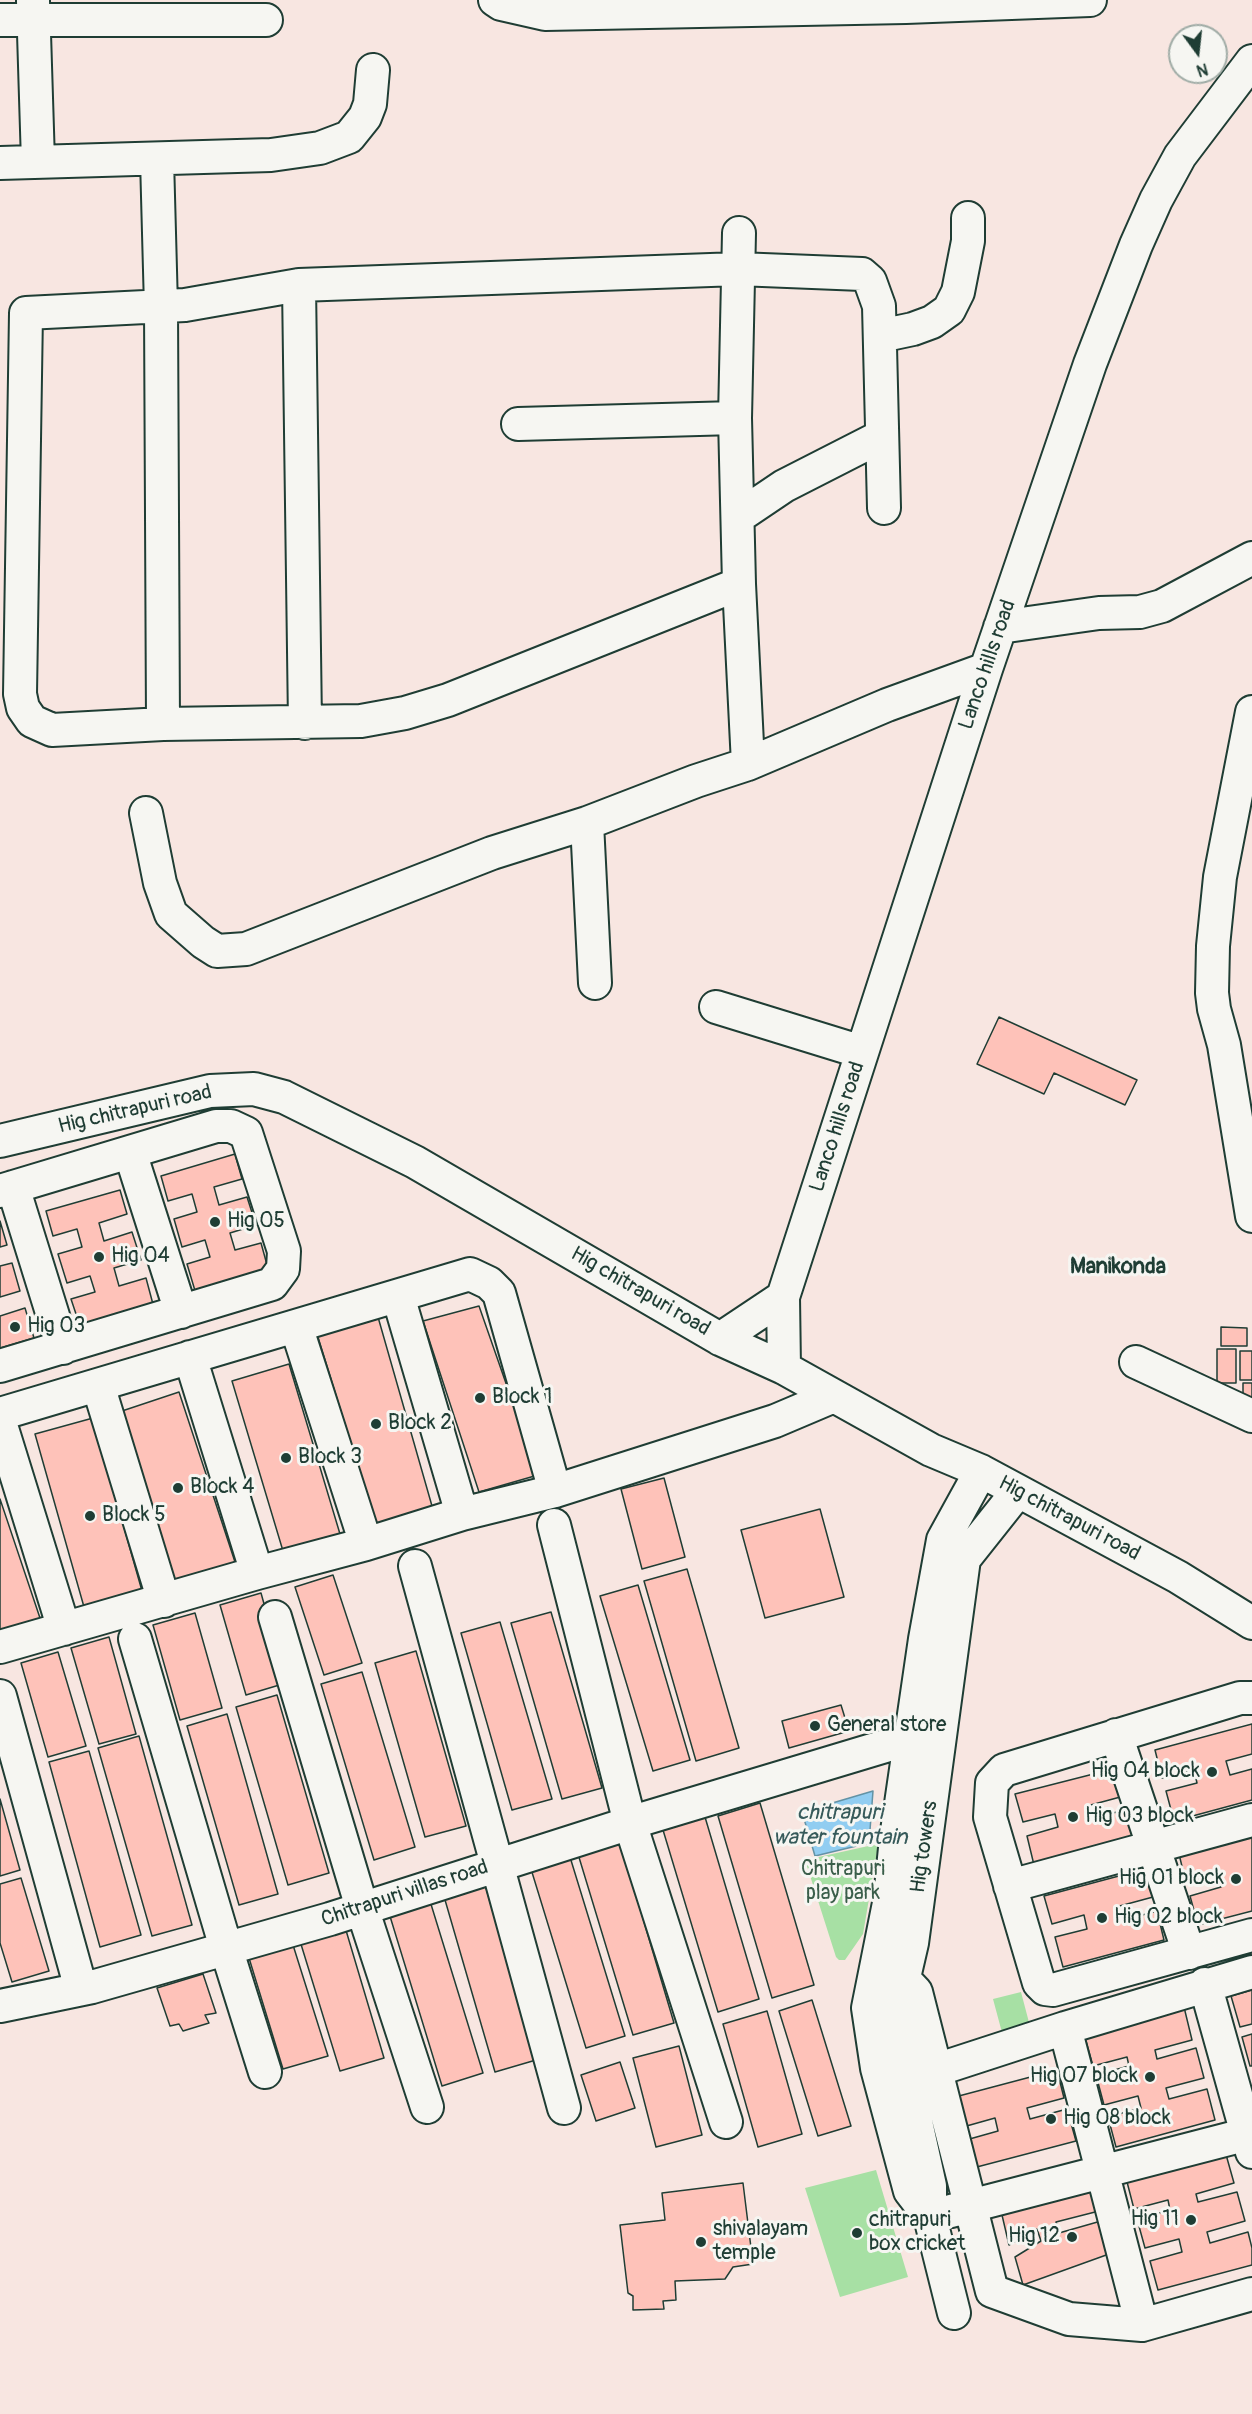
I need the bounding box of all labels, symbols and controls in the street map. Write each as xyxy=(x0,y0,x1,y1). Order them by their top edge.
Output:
north arrow xyxy=(1168,24,1228,84)
text: N xyxy=(1194,58,1210,81)
street label: Lanco hills road xyxy=(954,597,1022,733)
street label: Lanco hills road xyxy=(805,1059,871,1195)
street label: Hig chitrapuri road xyxy=(56,1080,214,1140)
place label: Hig 05 xyxy=(227,1209,285,1235)
marker: Hig 05 xyxy=(208,1215,222,1229)
street label: Hig chitrapuri road xyxy=(566,1242,714,1342)
place label: Hig 04 xyxy=(111,1244,170,1270)
marker: Hig 04 xyxy=(92,1250,106,1264)
district label: Manikonda xyxy=(1070,1254,1166,1280)
place label: Hig 03 xyxy=(27,1314,85,1340)
marker: Hig 03 xyxy=(8,1320,22,1334)
place label: Block 1 xyxy=(492,1385,552,1411)
marker: Block 1 xyxy=(473,1391,487,1405)
place label: Block 2 xyxy=(388,1411,452,1437)
marker: Block 2 xyxy=(369,1417,383,1431)
place label: Block 3 xyxy=(298,1445,362,1471)
marker: Block 3 xyxy=(279,1451,293,1465)
street label: Hig chitrapuri road xyxy=(994,1471,1144,1567)
place label: Block 4 xyxy=(190,1475,254,1501)
marker: Block 4 xyxy=(171,1481,185,1495)
place label: Block 5 xyxy=(102,1503,166,1529)
marker: Block 5 xyxy=(83,1509,97,1523)
place label: General store xyxy=(827,1713,946,1739)
marker: General store xyxy=(808,1719,822,1733)
place label: Hig 04 block xyxy=(1091,1759,1200,1785)
marker: Hig 04 block xyxy=(1205,1765,1219,1779)
street label: Hig towers xyxy=(906,1799,944,1895)
water label: chitrapuri water fountain xyxy=(773,1800,907,1852)
place label: Hig 03 block xyxy=(1085,1804,1194,1830)
marker: Hig 03 block xyxy=(1066,1810,1080,1824)
street label: Chitrapuri villas road xyxy=(318,1855,492,1933)
park label: Chitrapuri play park xyxy=(801,1857,885,1907)
place label: Hig 01 block xyxy=(1119,1866,1224,1892)
marker: Hig 01 block xyxy=(1229,1872,1243,1886)
place label: Hig 02 block xyxy=(1114,1905,1223,1931)
marker: Hig 02 block xyxy=(1095,1911,1109,1925)
place label: Hig 07 block xyxy=(1030,2064,1138,2090)
marker: Hig 07 block xyxy=(1143,2070,1157,2084)
place label: Hig 08 block xyxy=(1063,2106,1171,2132)
marker: Hig 08 block xyxy=(1044,2112,1058,2126)
place label: Hig 11 xyxy=(1130,2207,1179,2233)
place label: chitrapuri box cricket xyxy=(869,2208,966,2258)
marker: Hig 11 xyxy=(1184,2213,1198,2227)
place label: shivalayam temple xyxy=(713,2217,808,2267)
place label: Hig 12 xyxy=(1008,2224,1060,2250)
marker: chitrapuri box cricket xyxy=(850,2226,864,2240)
marker: Hig 12 xyxy=(1065,2230,1079,2244)
marker: shivalayam temple xyxy=(694,2235,708,2249)

